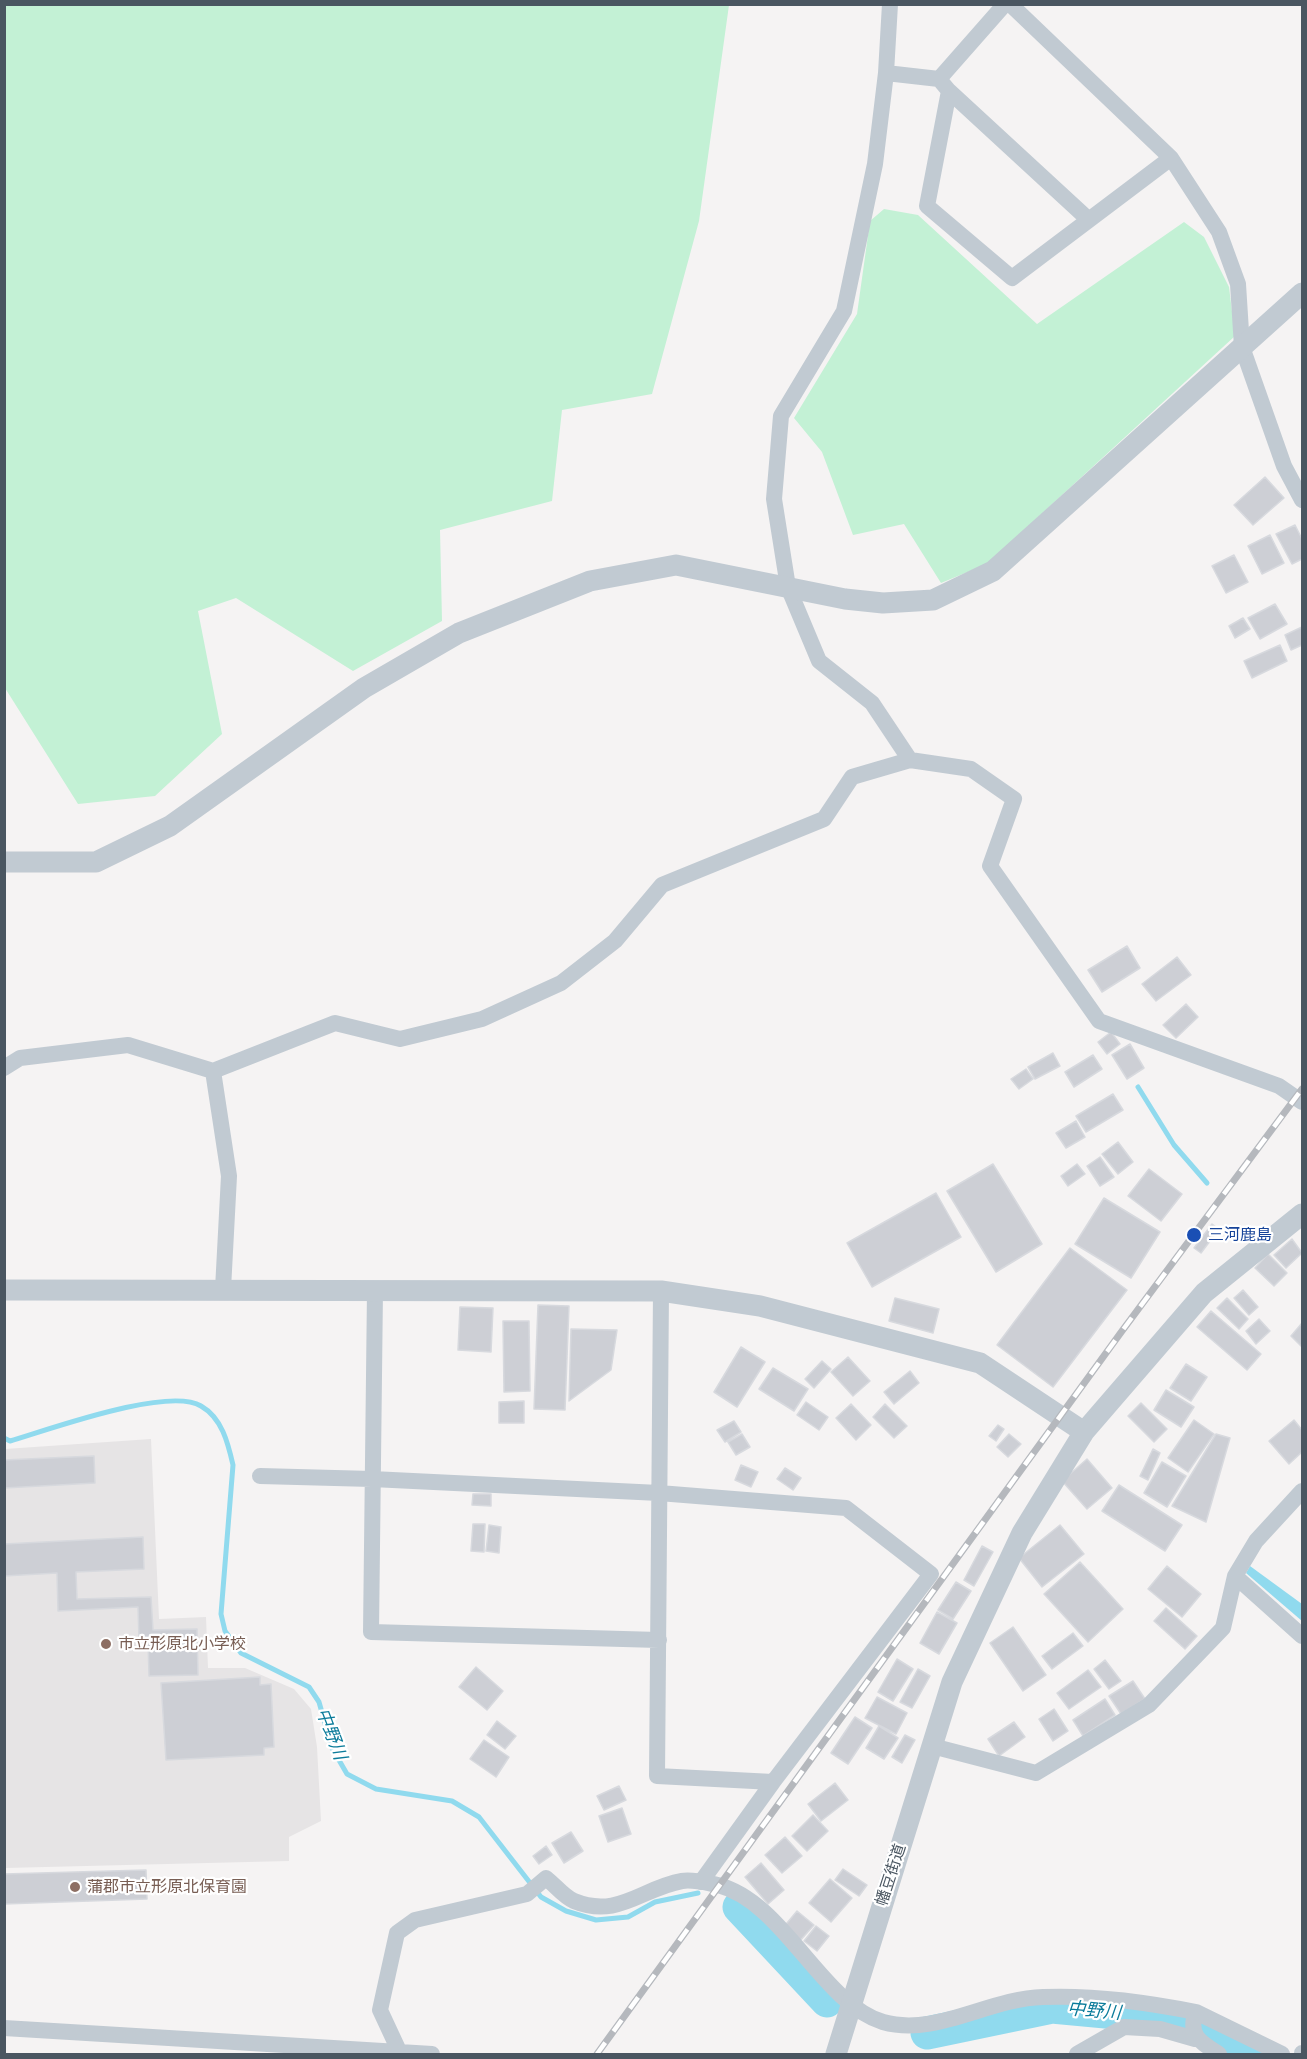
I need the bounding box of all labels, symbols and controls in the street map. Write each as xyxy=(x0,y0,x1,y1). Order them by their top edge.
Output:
place label: 三河鹿島 xyxy=(1208,1225,1272,1245)
marker: 三河鹿島 xyxy=(1185,1226,1203,1244)
place label: 市立形原北小学校 xyxy=(118,1634,246,1654)
marker: 市立形原北小学校 xyxy=(99,1637,113,1651)
water label: 中野川 xyxy=(311,1705,351,1763)
street label: 幡豆街道 xyxy=(872,1842,910,1908)
place label: 蒲郡市立形原北保育園 xyxy=(87,1877,247,1897)
marker: 蒲郡市立形原北保育園 xyxy=(68,1880,82,1894)
water label: 中野川 xyxy=(1066,1998,1122,2024)

